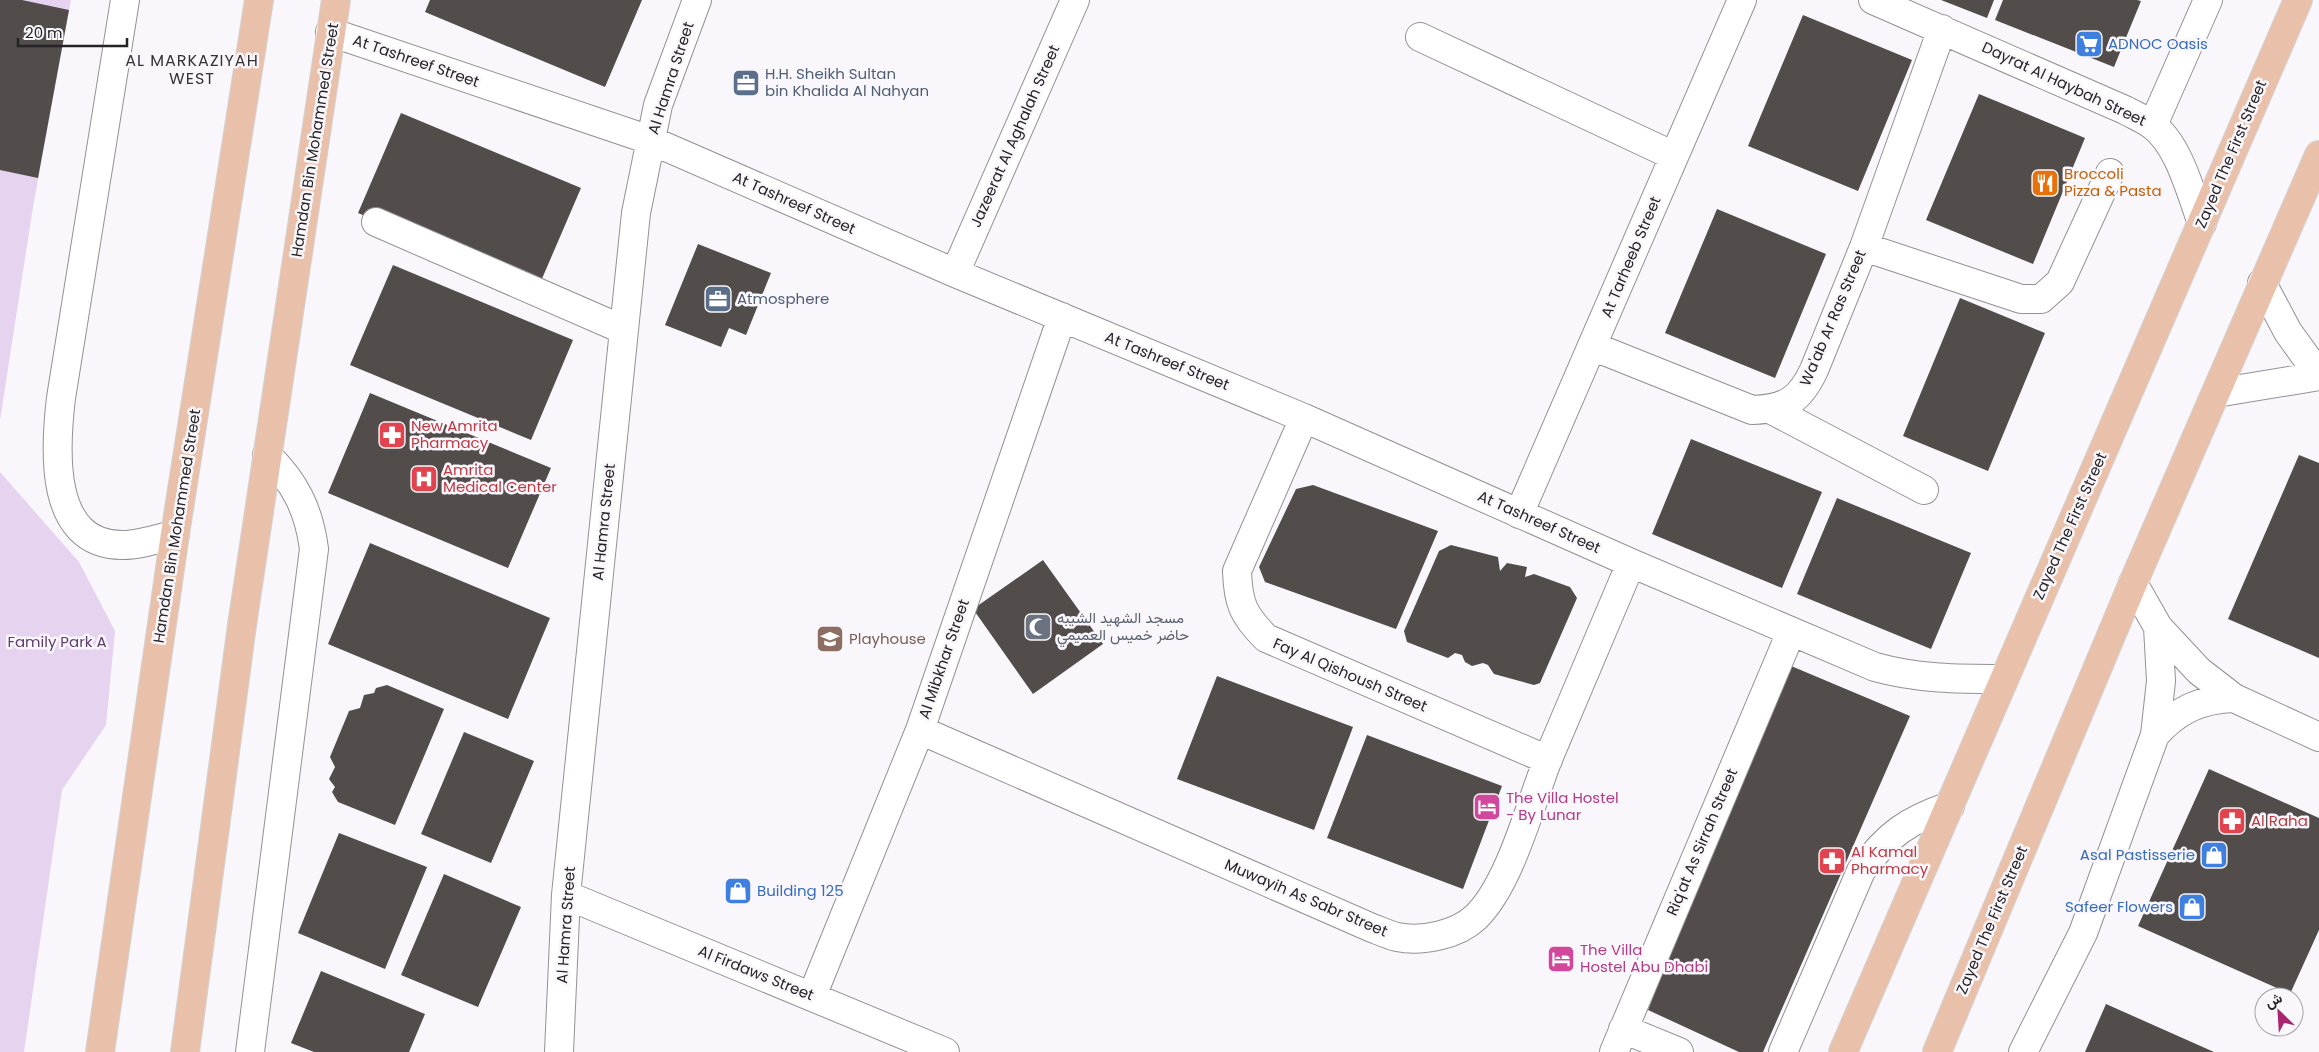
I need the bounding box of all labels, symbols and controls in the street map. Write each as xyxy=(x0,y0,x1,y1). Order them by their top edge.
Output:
scale bar xyxy=(18,15,126,47)
street label: Al Hamra Street xyxy=(642,19,699,137)
street label: Hamdan Bin Mohammed Street xyxy=(286,21,343,259)
text: 20 m xyxy=(25,22,63,43)
street label: At Tashreef Street xyxy=(350,29,482,92)
supermarket icon: ADNOC Oasis xyxy=(2074,29,2104,59)
place label: ADNOC Oasis xyxy=(2108,33,2208,54)
street label: Dayrat Al Haybah Street xyxy=(1979,36,2150,131)
street label: Jazeerat Al Aghalah Street xyxy=(965,41,1064,230)
district label: AL MARKAZIYAH WEST xyxy=(125,49,259,90)
place label: H.H. Sheikh Sultan bin Khalida Al Nahyan xyxy=(765,63,929,101)
office icon: H.H. Sheikh Sultan bin Khalida Al Nahyan xyxy=(731,68,761,98)
street label: Zayed The First Street xyxy=(2190,76,2271,231)
place label: Broccoli Pizza & Pasta xyxy=(2064,163,2162,201)
street label: At Tashreef Street xyxy=(729,166,859,239)
restaurant icon: Broccoli Pizza & Pasta xyxy=(2030,168,2060,198)
street label: At Tarheeb Street xyxy=(1596,193,1666,321)
street label: Wa'ab Ar Ras Street xyxy=(1794,246,1871,389)
office icon: Atmosphere xyxy=(703,284,733,314)
place label: Atmosphere xyxy=(737,288,829,309)
street label: At Tashreef Street xyxy=(1102,326,1232,395)
street label: Hamdan Bin Mohammed Street xyxy=(148,407,205,645)
place label: New Amrita Pharmacy xyxy=(411,415,498,453)
pharmacy icon: New Amrita Pharmacy xyxy=(377,420,407,450)
street label: Zayed The First Street xyxy=(2028,449,2112,603)
place label: Amrita Medical Center xyxy=(443,459,557,497)
street label: Al Hamra Street xyxy=(587,462,620,581)
hospital icon: Amrita Medical Center xyxy=(409,464,439,494)
street label: At Tashreef Street xyxy=(1474,485,1604,558)
street label: Al Mibkhar Street xyxy=(913,596,974,722)
place label: مسجد الشهيد الشيبه حاضر خميس العميمي xyxy=(1057,607,1189,648)
mosque icon: مسجد الشهيد الشيبه حاضر خميس العميمي xyxy=(1023,612,1053,642)
school or university icon: Playhouse xyxy=(815,624,845,654)
place label: Playhouse xyxy=(849,628,926,649)
park label: Family Park A xyxy=(7,631,107,652)
street label: Fay Al Qishoush Street xyxy=(1270,633,1430,717)
street label: Riq'at As Sirrah Street xyxy=(1661,765,1742,919)
place label: The Villa Hostel - By Lunar xyxy=(1506,787,1619,825)
hotel icon: The Villa Hostel - By Lunar xyxy=(1472,792,1502,822)
pharmacy icon: Al Raha xyxy=(2217,806,2247,836)
place label: Al Raha xyxy=(2251,810,2308,831)
shop icon: Asal Pastisserie xyxy=(2199,840,2229,870)
place label: Al Kamal Pharmacy xyxy=(1851,841,1929,879)
street label: Zayed The First Street xyxy=(1951,842,2032,997)
place label: Asal Pastisserie xyxy=(2080,844,2195,865)
pharmacy icon: Al Kamal Pharmacy xyxy=(1817,846,1847,876)
street label: Muwayih As Sabr Street xyxy=(1221,854,1391,941)
street label: Al Hamra Street xyxy=(551,866,580,984)
shop icon: Building 125 xyxy=(723,876,753,906)
place label: Building 125 xyxy=(757,880,844,901)
shop icon: Safeer Flowers xyxy=(2177,892,2207,922)
place label: Safeer Flowers xyxy=(2065,896,2173,917)
place label: The Villa Hostel Abu Dhabi xyxy=(1580,939,1708,977)
street label: Al Firdaws Street xyxy=(695,940,817,1005)
hotel icon: The Villa Hostel Abu Dhabi xyxy=(1546,944,1576,974)
north arrow xyxy=(2254,987,2304,1037)
text: ش xyxy=(2262,988,2286,1013)

